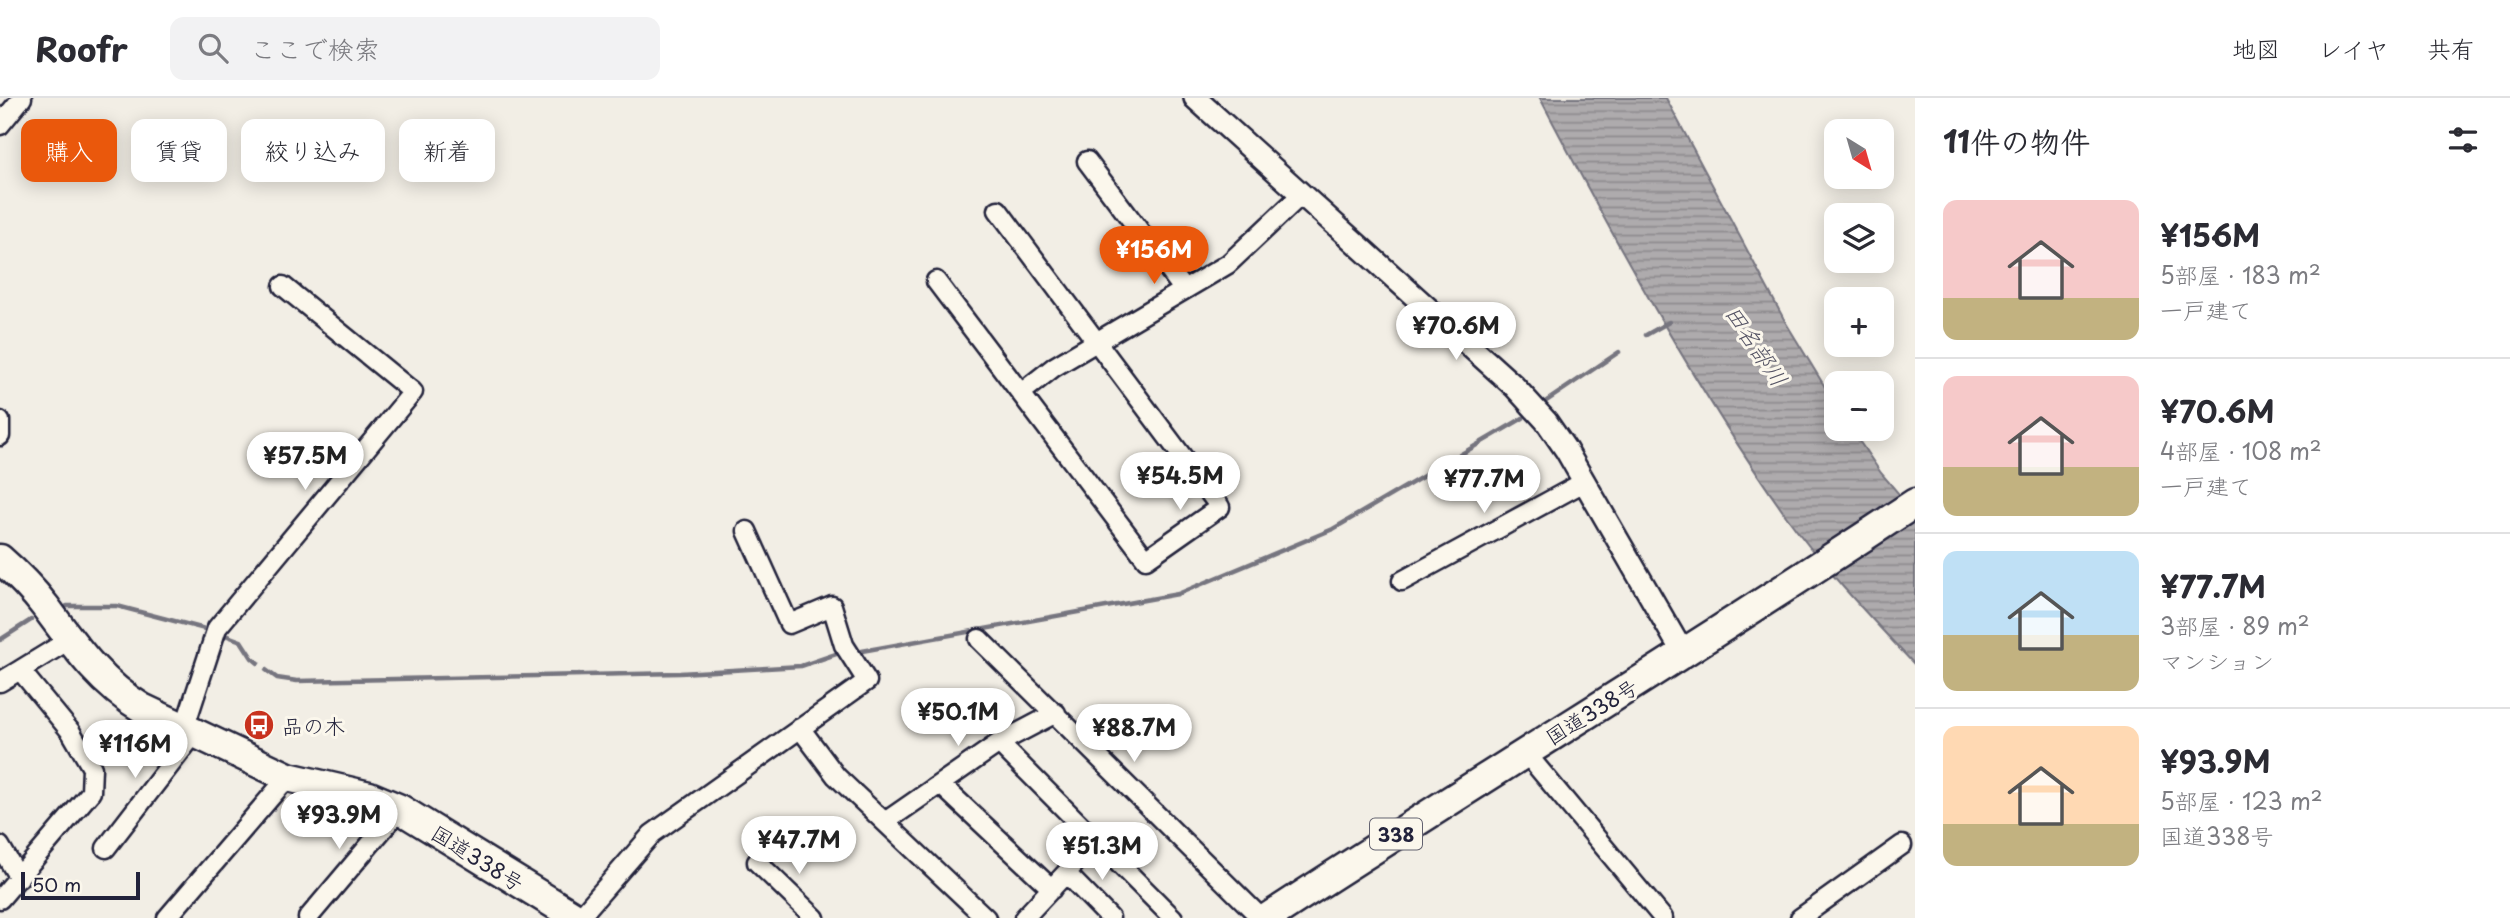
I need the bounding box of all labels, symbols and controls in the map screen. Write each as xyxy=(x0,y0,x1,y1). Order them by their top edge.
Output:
search box xyxy=(170,17,660,80)
text: Roofr xyxy=(35,23,128,73)
icon: search xyxy=(194,29,232,67)
text: ここで検索 xyxy=(250,29,380,68)
text: 地図 xyxy=(2232,30,2280,66)
text: レイヤ xyxy=(2318,30,2389,66)
text: 共有 xyxy=(2427,30,2475,66)
text: 11件の物件 xyxy=(1943,118,2090,163)
chip: 購入 xyxy=(21,119,117,182)
chip: 賃貸 xyxy=(131,119,227,182)
chip: 絞り込み xyxy=(241,119,385,182)
chip: 新着 xyxy=(399,119,495,182)
north arrow xyxy=(1824,119,1894,189)
map controls xyxy=(1824,119,1894,441)
icon: filters xyxy=(2444,121,2482,159)
button: layers xyxy=(1824,203,1894,273)
text: ¥156M xyxy=(2160,212,2260,257)
pin: ¥156M xyxy=(1105,226,1203,286)
icon: home xyxy=(1999,228,2083,312)
text: ¥156M xyxy=(1116,231,1192,266)
text: 5部屋 · 183 m² xyxy=(2160,257,2321,292)
button: + xyxy=(1824,287,1894,357)
text: 一戸建て xyxy=(2160,292,2252,327)
water label: 田名部川 xyxy=(1717,297,1797,393)
pin: ¥70.6M xyxy=(1399,302,1513,362)
text: ¥70.6M xyxy=(1412,307,1500,342)
button: − xyxy=(1824,371,1894,441)
text: ¥70.6M xyxy=(2160,388,2275,433)
icon: home xyxy=(1999,404,2083,488)
pin: ¥57.5M xyxy=(248,432,362,492)
text: 4部屋 · 108 m² xyxy=(2160,433,2322,468)
text: ¥57.5M xyxy=(263,437,347,472)
pin: ¥54.5M xyxy=(1123,452,1237,512)
pin: ¥77.7M xyxy=(1427,456,1541,515)
text: ¥54.5M xyxy=(1136,457,1224,492)
text: ¥77.7M xyxy=(1443,460,1525,495)
text: 一戸建て xyxy=(2160,468,2252,503)
text: ¥77.7M xyxy=(2160,563,2266,608)
icon: home xyxy=(1999,579,2083,663)
text: 3部屋 · 89 m² xyxy=(2160,608,2310,643)
text: マンション xyxy=(2160,643,2274,678)
street label: 国道338号 xyxy=(1539,670,1643,752)
pin: ¥50.1M xyxy=(901,688,1015,748)
text: ¥50.1M xyxy=(917,693,999,728)
pin: ¥88.7M xyxy=(1077,704,1191,764)
bus stop icon: 品の木 xyxy=(242,708,276,742)
place label: 品の木 xyxy=(282,709,345,741)
text: ¥88.7M xyxy=(1092,709,1176,744)
pin: ¥116M xyxy=(86,720,184,780)
text: ¥116M xyxy=(99,725,171,760)
text: ¥93.9M xyxy=(2160,738,2271,783)
icon: home xyxy=(1999,754,2083,838)
text: 5部屋 · 123 m² xyxy=(2160,783,2323,818)
pin: ¥93.9M xyxy=(282,792,396,851)
text: ¥93.9M xyxy=(297,796,381,831)
street label: 国道338号 xyxy=(426,816,530,898)
pin: ¥47.7M xyxy=(742,816,856,876)
road number: 338 xyxy=(1370,818,1422,849)
text: 国道338号 xyxy=(2160,818,2274,853)
text: ¥47.7M xyxy=(757,821,841,856)
pin: ¥51.3M xyxy=(1045,822,1159,882)
text: ¥51.3M xyxy=(1062,827,1142,862)
scale bar xyxy=(21,869,140,901)
text: 50 m xyxy=(32,870,81,898)

